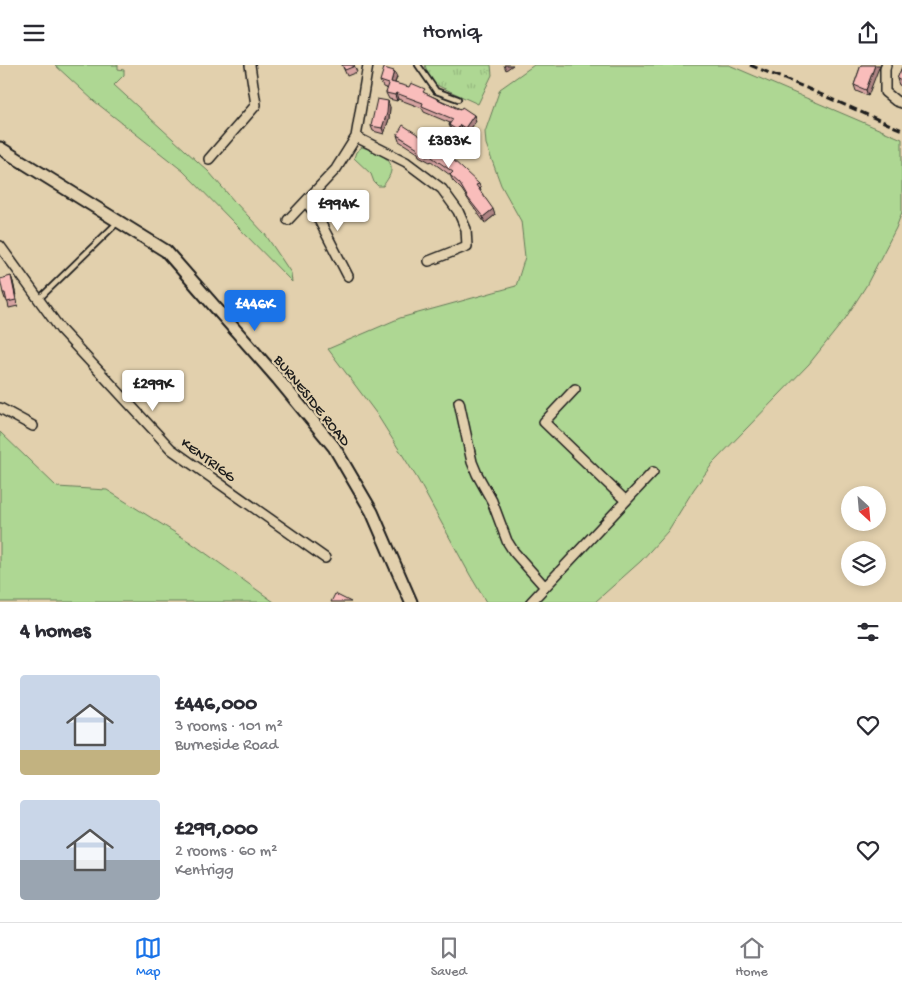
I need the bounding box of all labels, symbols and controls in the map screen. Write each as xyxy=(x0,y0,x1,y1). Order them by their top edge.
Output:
icon: menu xyxy=(20,19,48,47)
icon: share xyxy=(854,19,882,47)
text: Homiq xyxy=(422,20,480,46)
pin: £383K xyxy=(414,127,484,169)
text: £383K xyxy=(428,133,470,152)
pin: £994K xyxy=(303,189,373,232)
text: £994K xyxy=(318,196,358,215)
pin: £446K xyxy=(220,289,290,332)
text: £446K xyxy=(235,296,275,315)
street label: BURNESIDE ROAD xyxy=(269,351,354,451)
pin: £299K xyxy=(118,369,188,412)
text: £299K xyxy=(133,376,173,395)
street label: KENTRIGG xyxy=(177,435,239,487)
north arrow xyxy=(841,486,886,531)
map controls xyxy=(841,486,886,586)
button: layers xyxy=(841,541,886,586)
icon: filters xyxy=(854,618,882,646)
text: 4 homes xyxy=(20,620,91,645)
text: £446,000 xyxy=(175,693,257,718)
icon: home xyxy=(60,695,120,755)
icon: heart xyxy=(854,711,882,739)
text: 3 rooms · 101 m² xyxy=(175,718,283,737)
text: Burneside Road xyxy=(175,737,278,756)
text: £299,000 xyxy=(175,818,258,843)
icon: home xyxy=(60,820,120,880)
icon: heart xyxy=(854,836,882,864)
text: 2 rooms · 60 m² xyxy=(175,843,277,862)
text: Kentrigg xyxy=(175,862,234,881)
tab: Map xyxy=(134,934,162,981)
tab: Saved xyxy=(431,934,467,981)
tab: Home xyxy=(735,934,768,981)

